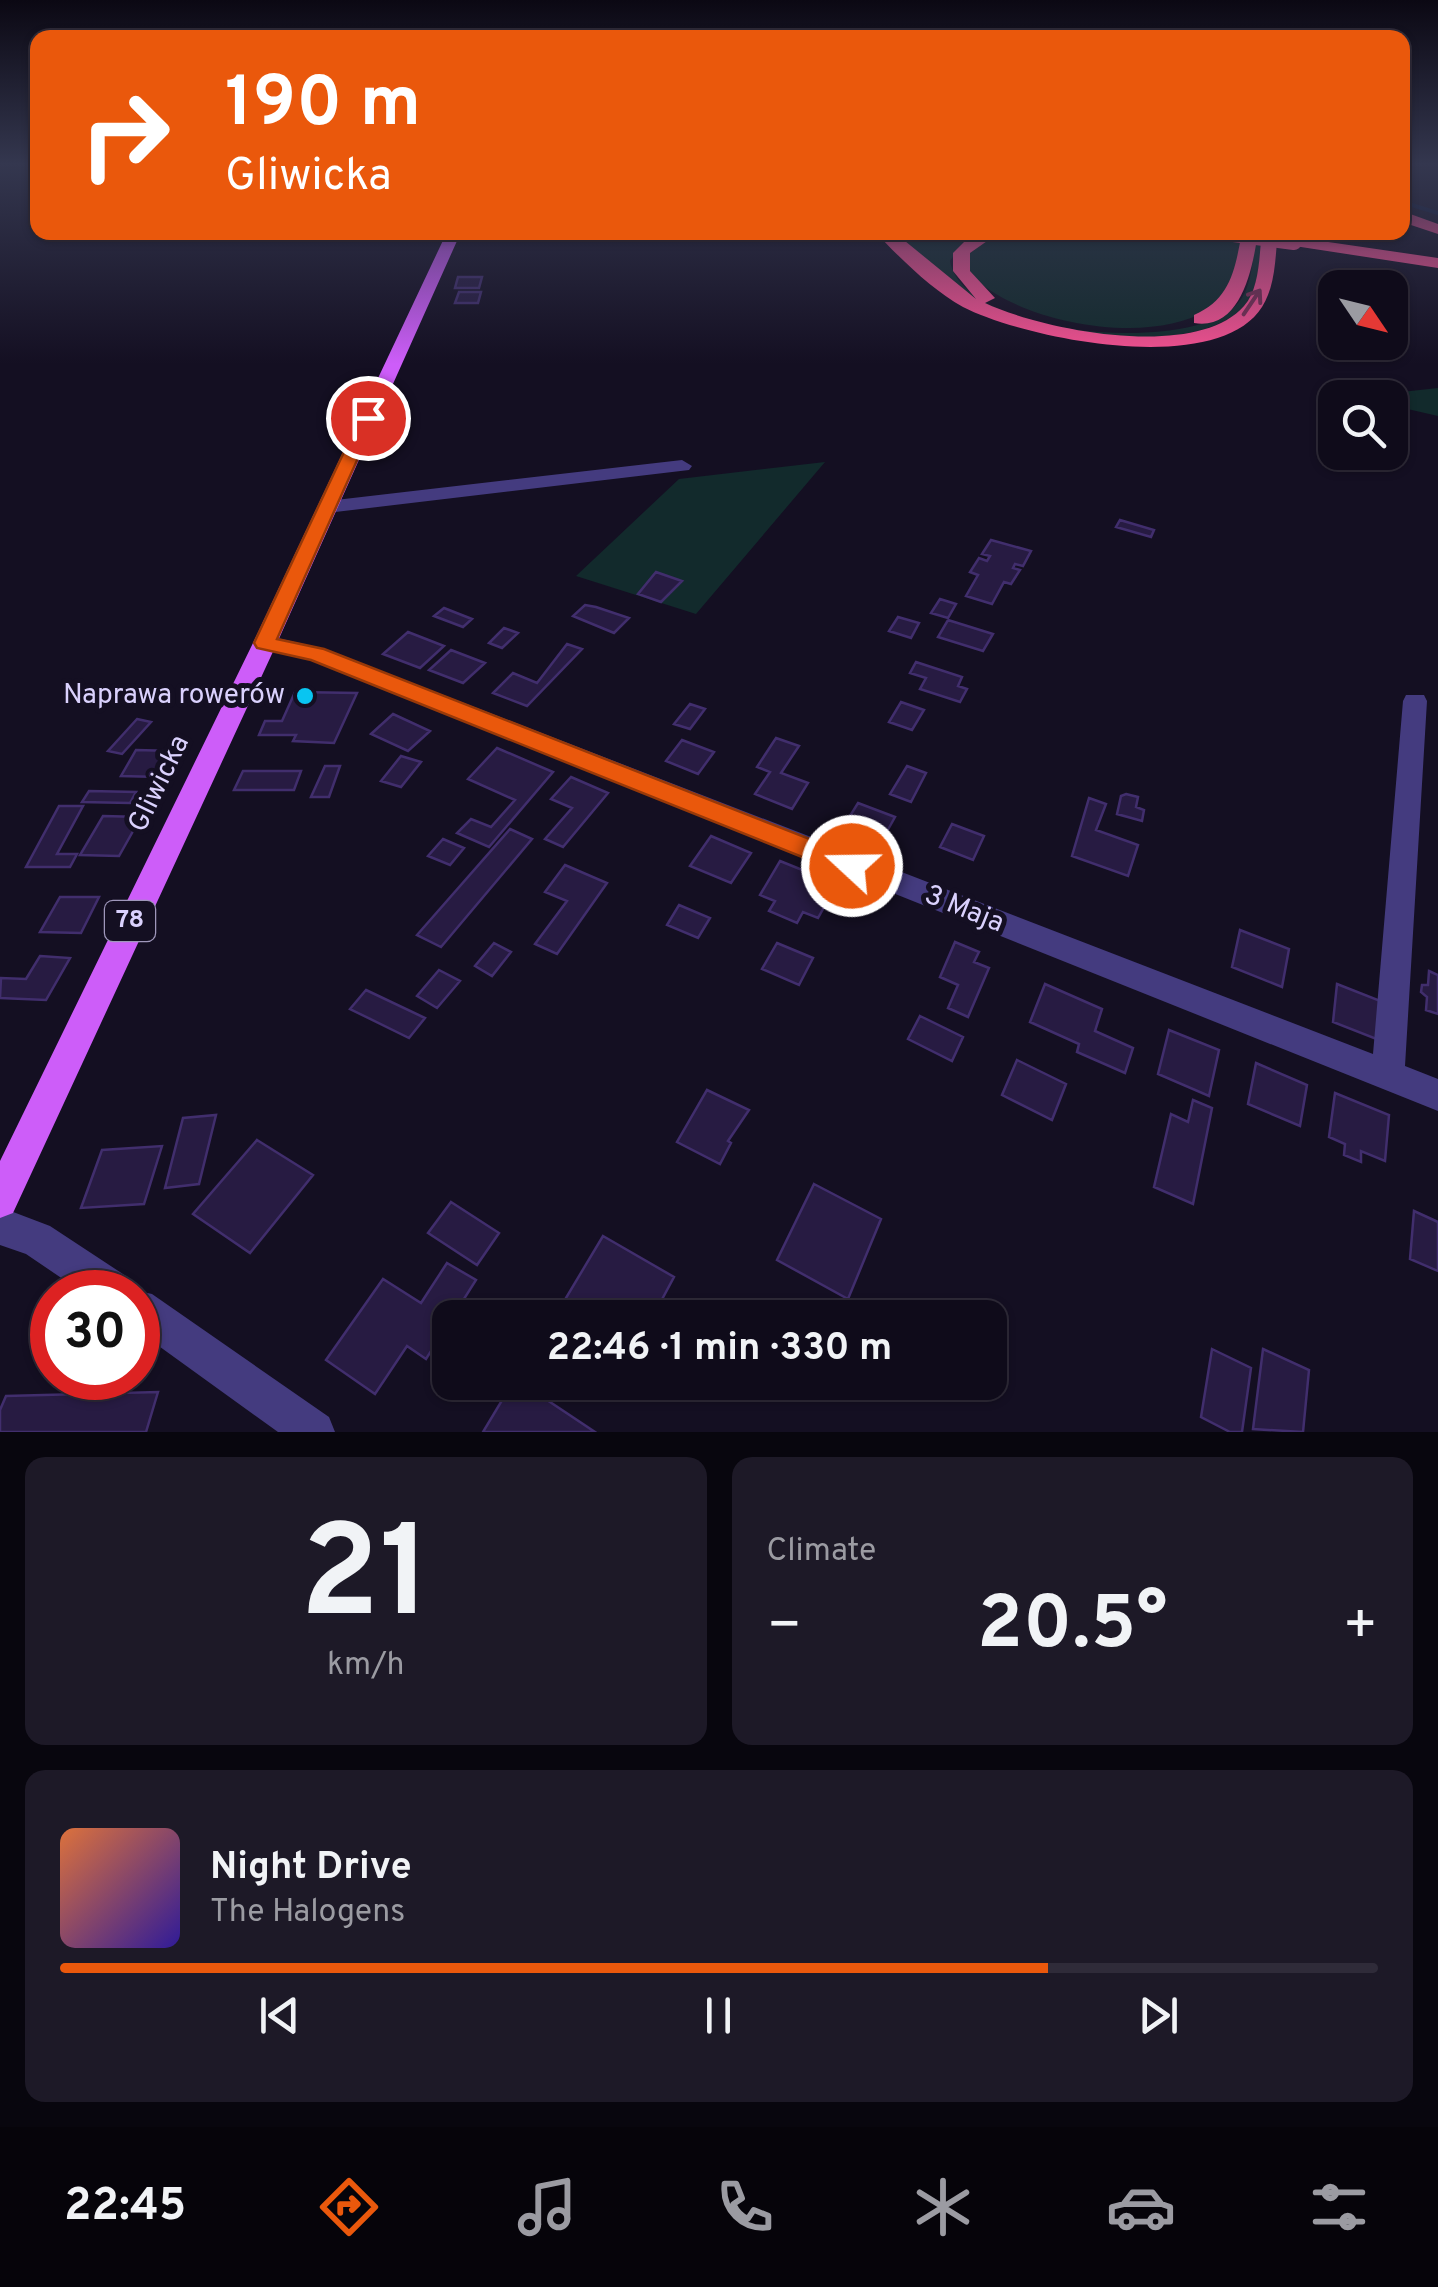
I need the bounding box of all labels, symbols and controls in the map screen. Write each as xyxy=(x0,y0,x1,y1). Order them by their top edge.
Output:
text: 190 m xyxy=(225,62,421,151)
icon: right xyxy=(60,70,190,200)
text: Gliwicka xyxy=(225,149,392,206)
north arrow xyxy=(1318,270,1408,360)
map controls xyxy=(1318,270,1408,470)
one-way arrow xyxy=(1241,289,1262,316)
pin xyxy=(326,376,411,461)
button: search xyxy=(1318,380,1408,470)
icon: arrive xyxy=(341,391,396,446)
place label: Naprawa rowerów xyxy=(63,678,285,714)
marker: Naprawa rowerów xyxy=(294,685,316,707)
street label: Gliwicka xyxy=(121,729,199,839)
position arrow xyxy=(800,814,904,918)
street label: 3 Maja xyxy=(919,878,1009,942)
road number: 78 xyxy=(105,901,155,941)
speed limit sign: 30 xyxy=(30,1270,160,1400)
text: 22:46 · 1 min · 330 m xyxy=(547,1325,892,1374)
text: 21 xyxy=(300,1498,432,1663)
text: Climate xyxy=(767,1532,876,1572)
text: 20.5° xyxy=(977,1580,1167,1675)
text: − xyxy=(767,1593,802,1663)
text: + xyxy=(1343,1593,1378,1663)
text: km/h xyxy=(327,1646,405,1686)
text: Night Drive xyxy=(210,1844,412,1893)
text: The Halogens xyxy=(210,1893,405,1933)
icon: previous xyxy=(252,1988,307,2043)
icon: pause xyxy=(691,1988,746,2043)
icon: next xyxy=(1131,1988,1186,2043)
icon: directions xyxy=(314,2172,384,2242)
icon: music xyxy=(512,2172,582,2242)
icon: phone xyxy=(710,2172,780,2242)
icon: climate xyxy=(908,2172,978,2242)
icon: car xyxy=(1106,2172,1176,2242)
icon: filters xyxy=(1304,2172,1374,2242)
text: 22:45 xyxy=(64,2179,186,2236)

